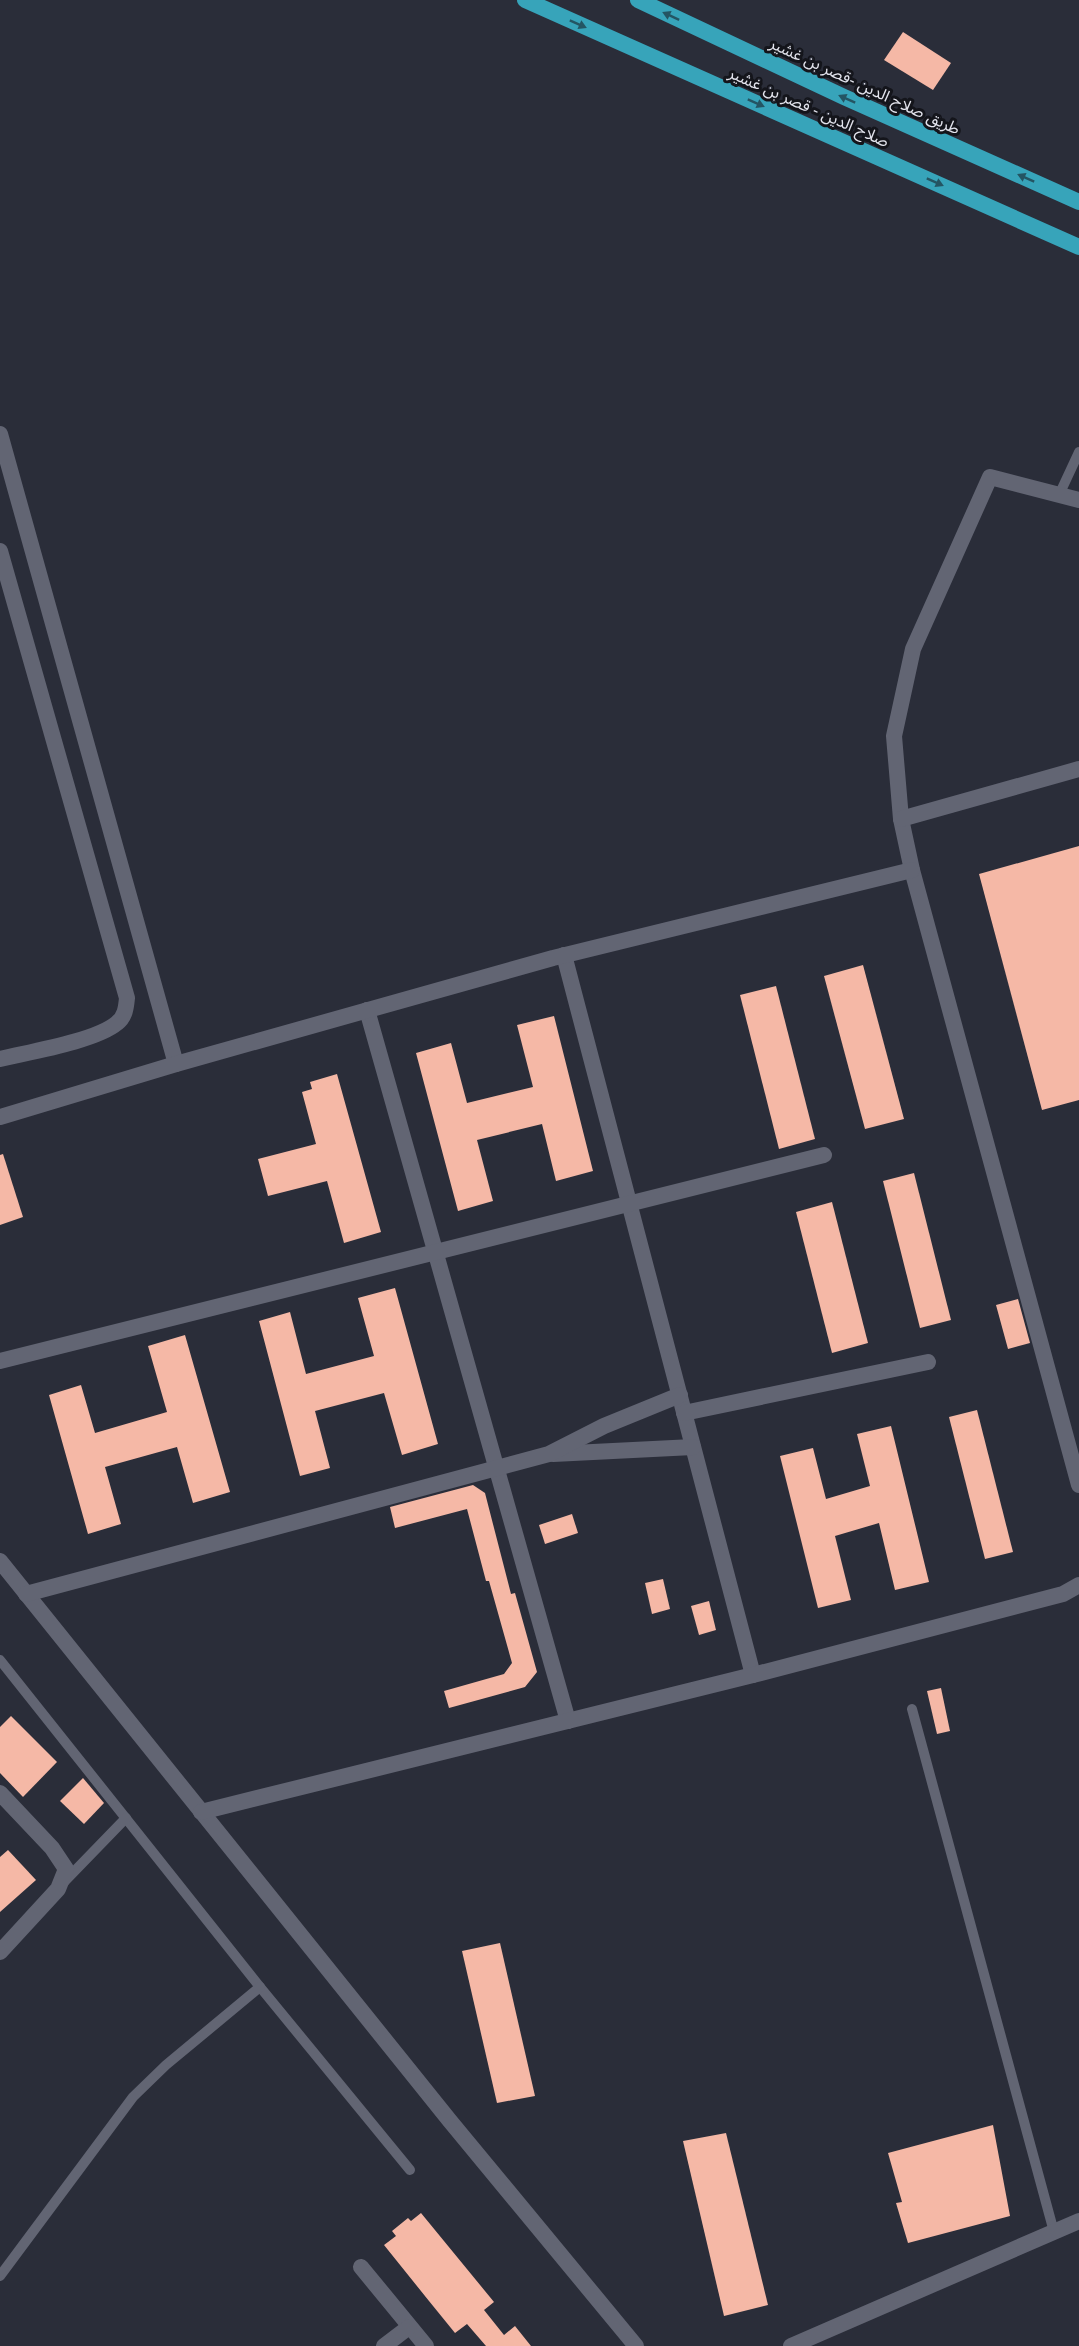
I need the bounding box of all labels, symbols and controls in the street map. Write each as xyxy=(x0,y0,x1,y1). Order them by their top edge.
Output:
one-way arrow xyxy=(662,11,679,20)
one-way arrow xyxy=(570,19,587,28)
street label: طريق صلاح الدين -قصر بن غشير xyxy=(765,34,963,141)
street label: صلاح الدين - قصر بن غشير xyxy=(724,64,892,154)
one-way arrow xyxy=(838,94,856,104)
one-way arrow xyxy=(748,98,766,108)
one-way arrow xyxy=(1016,173,1034,183)
one-way arrow xyxy=(926,178,943,187)

